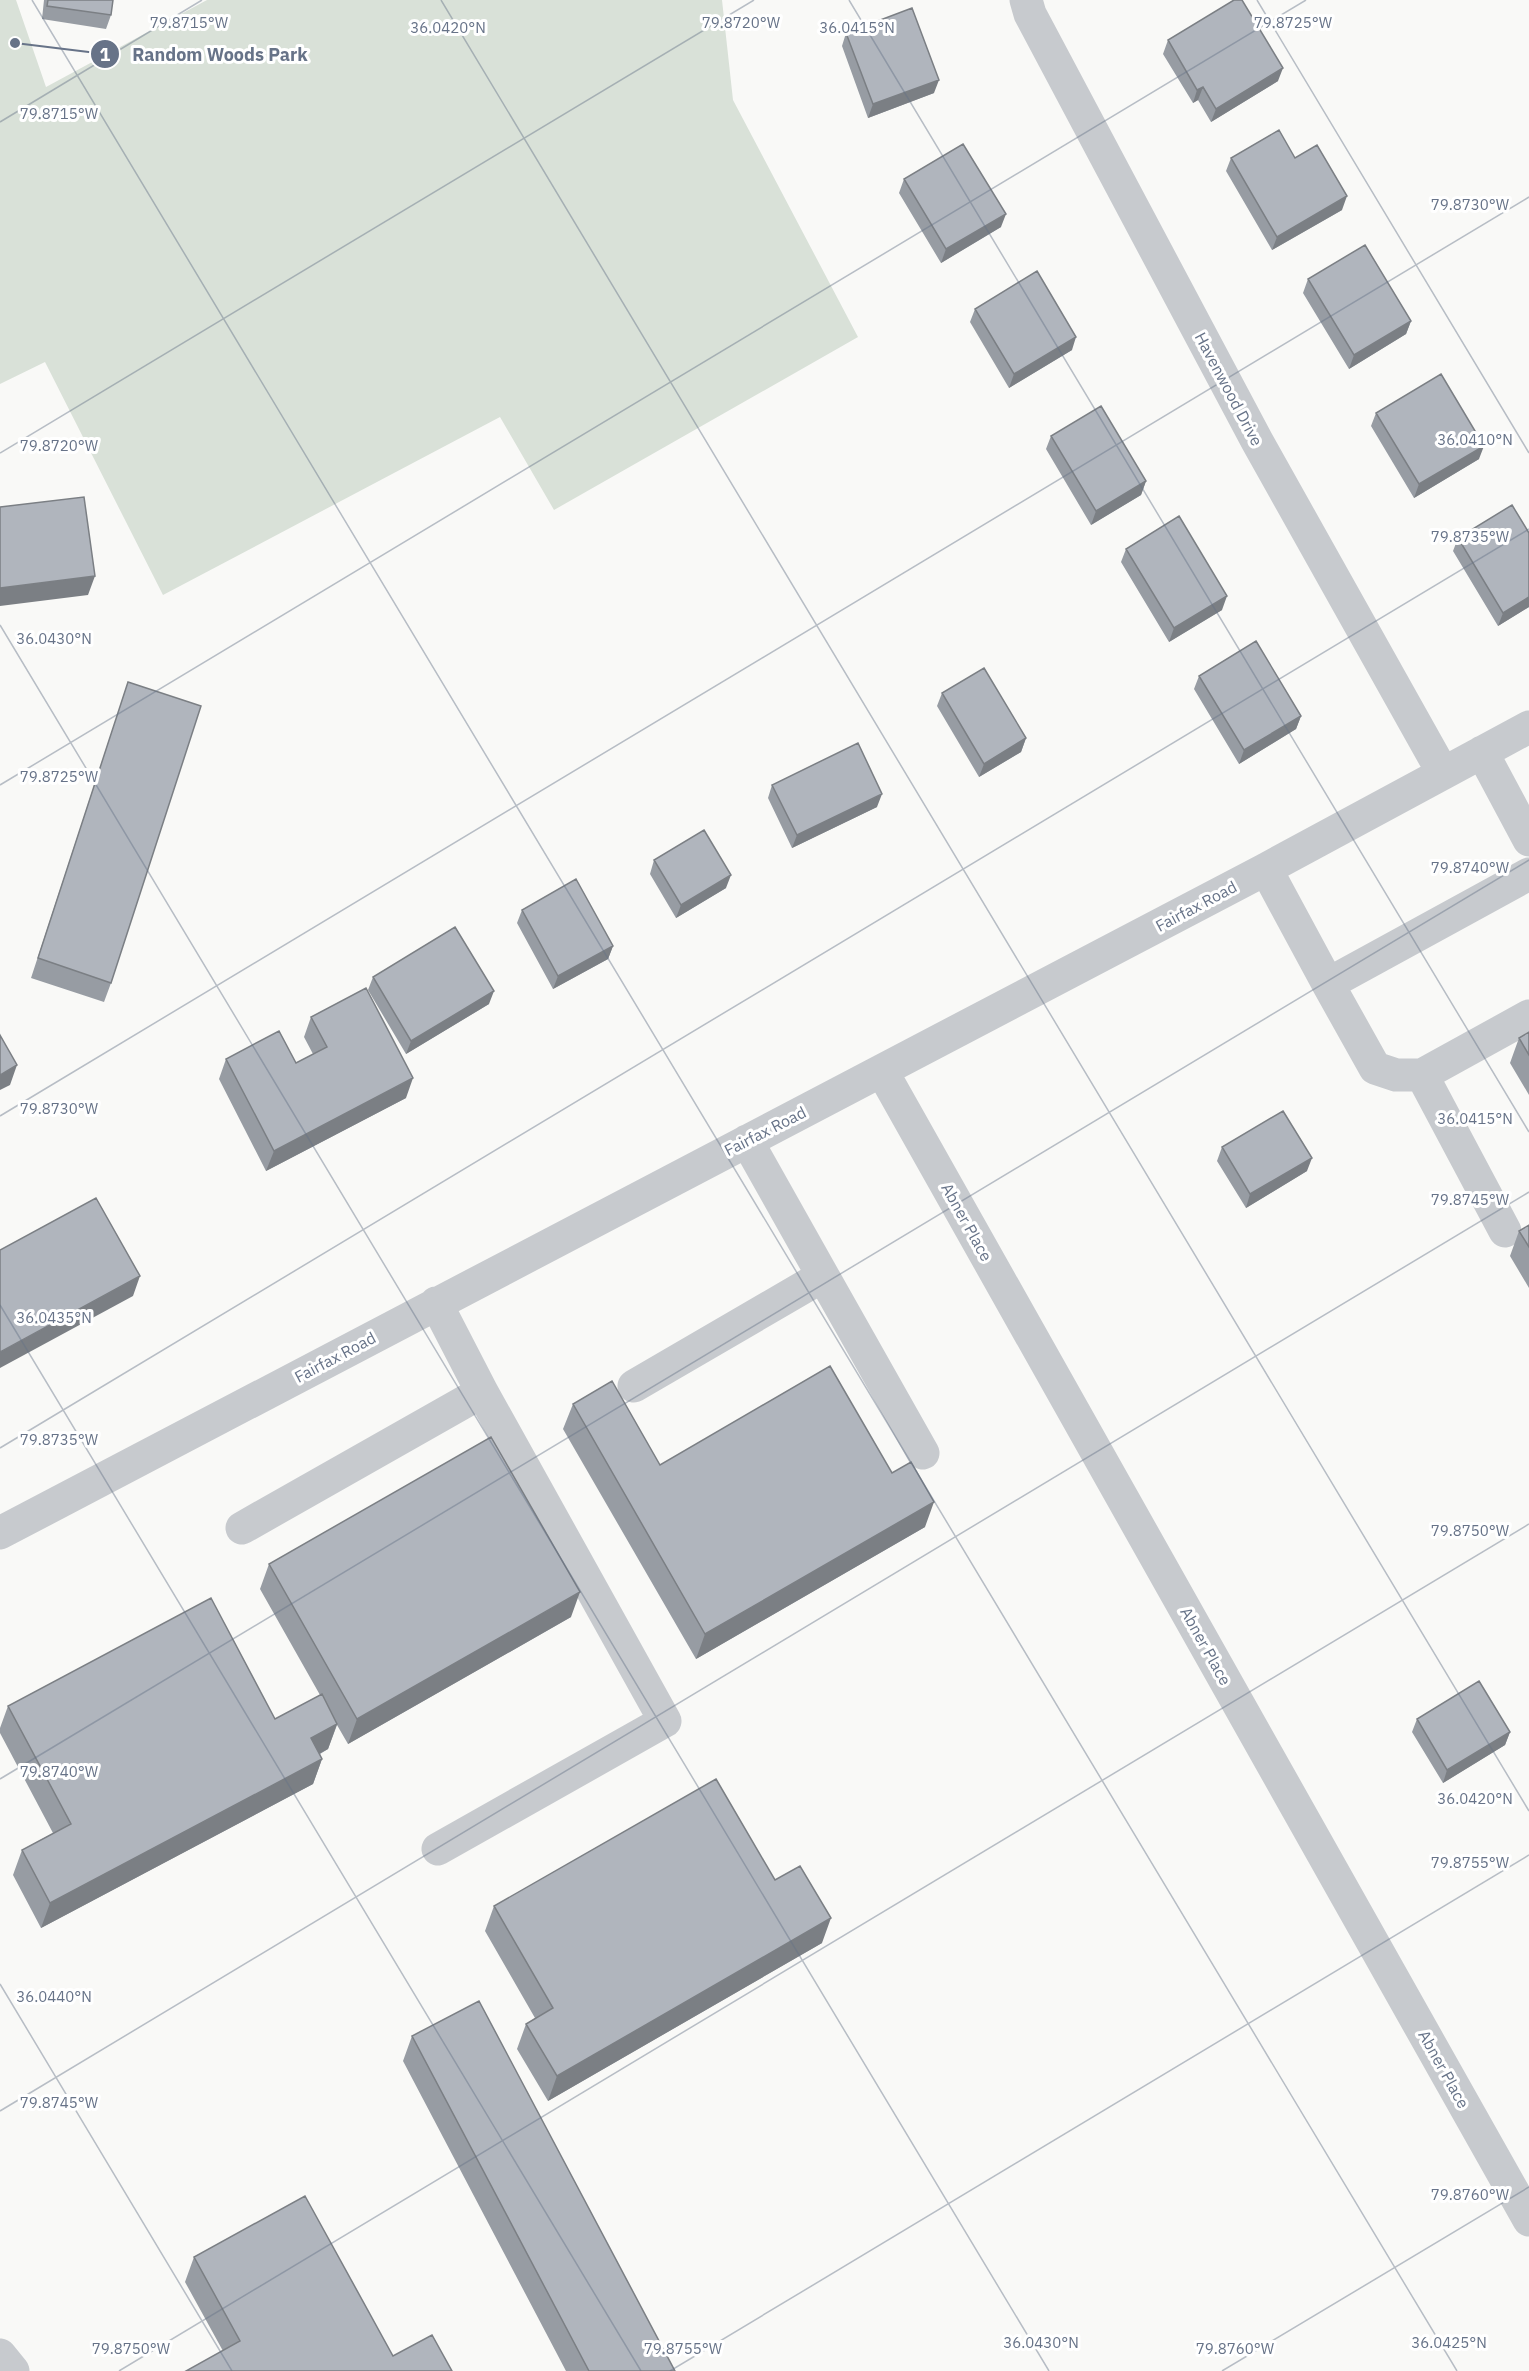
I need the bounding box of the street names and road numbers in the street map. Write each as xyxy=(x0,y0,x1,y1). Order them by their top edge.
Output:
street label: Havenwood Drive xyxy=(1191,329,1267,449)
street label: Fairfax Road xyxy=(1152,876,1240,936)
street label: Fairfax Road xyxy=(721,1102,809,1160)
street label: Abner Place xyxy=(937,1179,997,1265)
street label: Fairfax Road xyxy=(291,1327,379,1387)
street label: Abner Place xyxy=(1176,1603,1236,1689)
street label: Abner Place xyxy=(1414,2026,1474,2112)

